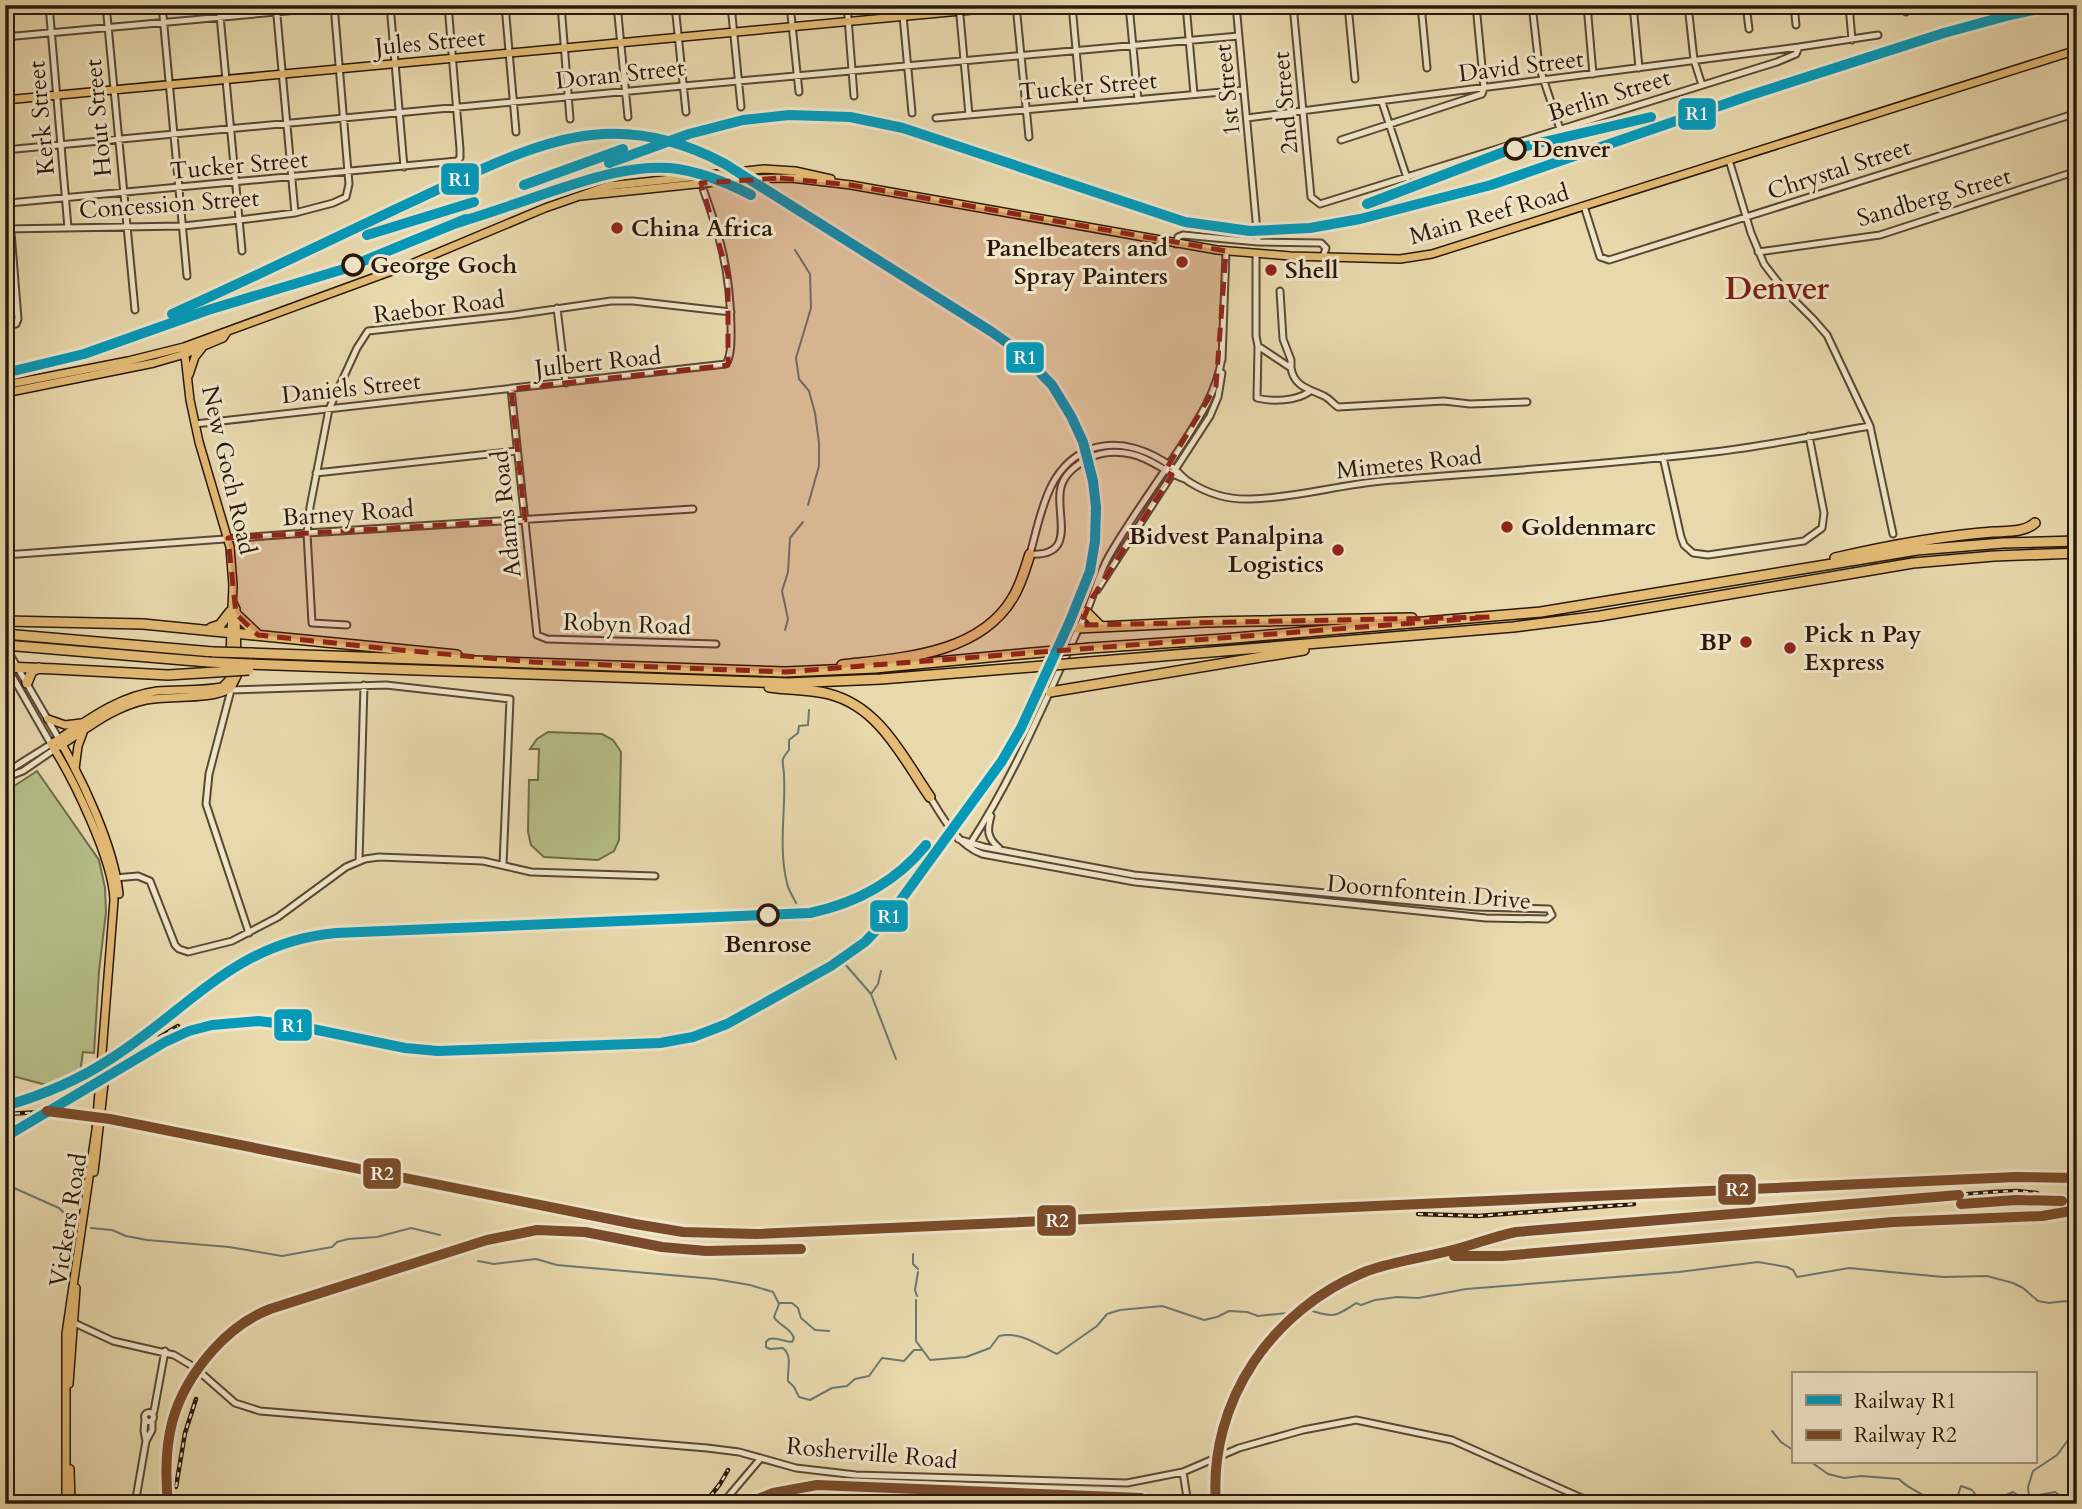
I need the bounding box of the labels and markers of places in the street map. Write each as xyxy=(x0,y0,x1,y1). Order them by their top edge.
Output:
place label: Denver xyxy=(1532,133,1611,166)
marker: Denver xyxy=(1504,138,1526,160)
place label: China Africa xyxy=(631,212,773,245)
marker: China Africa xyxy=(609,220,625,236)
place label: Panelbeaters and Spray Painters xyxy=(986,232,1168,293)
place label: George Goch xyxy=(370,249,517,282)
marker: George Goch xyxy=(342,254,364,276)
marker: Panelbeaters and Spray Painters xyxy=(1174,254,1190,270)
place label: Shell xyxy=(1285,254,1339,287)
marker: Shell xyxy=(1263,262,1279,278)
place label: Goldenmarc xyxy=(1521,511,1656,544)
marker: Goldenmarc xyxy=(1499,519,1515,535)
place label: Bidvest Panalpina Logistics xyxy=(1129,520,1324,581)
marker: Bidvest Panalpina Logistics xyxy=(1330,542,1346,558)
place label: Pick n Pay Express xyxy=(1804,618,1922,679)
place label: BP xyxy=(1699,626,1732,659)
marker: BP xyxy=(1738,634,1754,650)
marker: Pick n Pay Express xyxy=(1782,640,1798,656)
marker: Benrose xyxy=(757,904,779,926)
place label: Benrose xyxy=(724,928,812,961)

